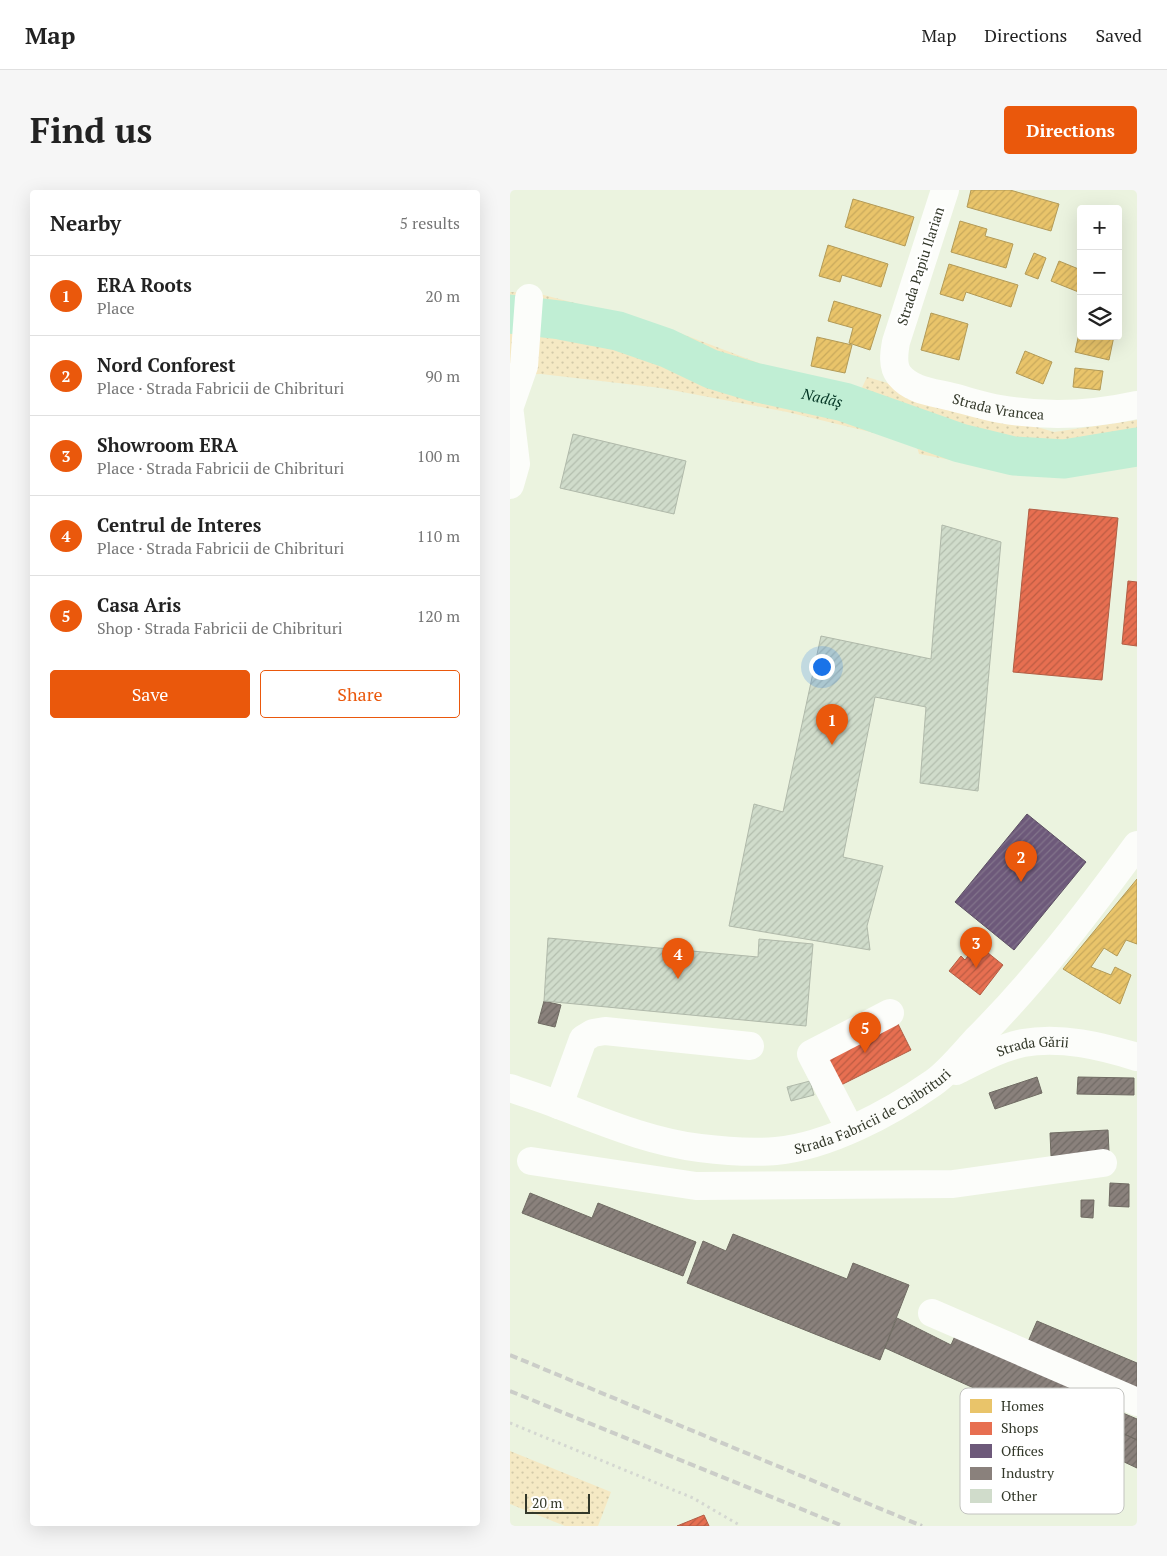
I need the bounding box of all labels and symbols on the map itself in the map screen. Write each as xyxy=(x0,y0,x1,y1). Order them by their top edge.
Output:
street label: Strada Papiu Ilarian xyxy=(892,204,948,328)
water label: Nadăș xyxy=(799,383,845,411)
street label: Strada Vrancea xyxy=(951,388,1045,423)
your location xyxy=(809,654,835,680)
pin: 1 xyxy=(816,704,848,745)
pin: 2 xyxy=(1005,841,1037,882)
pin: 3 xyxy=(960,927,992,968)
pin: 4 xyxy=(662,938,694,979)
pin: 5 xyxy=(849,1012,881,1053)
street label: Strada Gării xyxy=(993,1031,1070,1060)
street label: Strada Fabricii de Chibrituri xyxy=(792,1064,954,1158)
legend xyxy=(960,1388,1124,1514)
text: Homes xyxy=(1001,1396,1044,1415)
text: Shops xyxy=(1001,1418,1038,1437)
text: Offices xyxy=(1001,1441,1044,1460)
text: Industry xyxy=(1001,1463,1055,1482)
text: Other xyxy=(1001,1486,1038,1505)
scale bar xyxy=(525,1491,590,1514)

